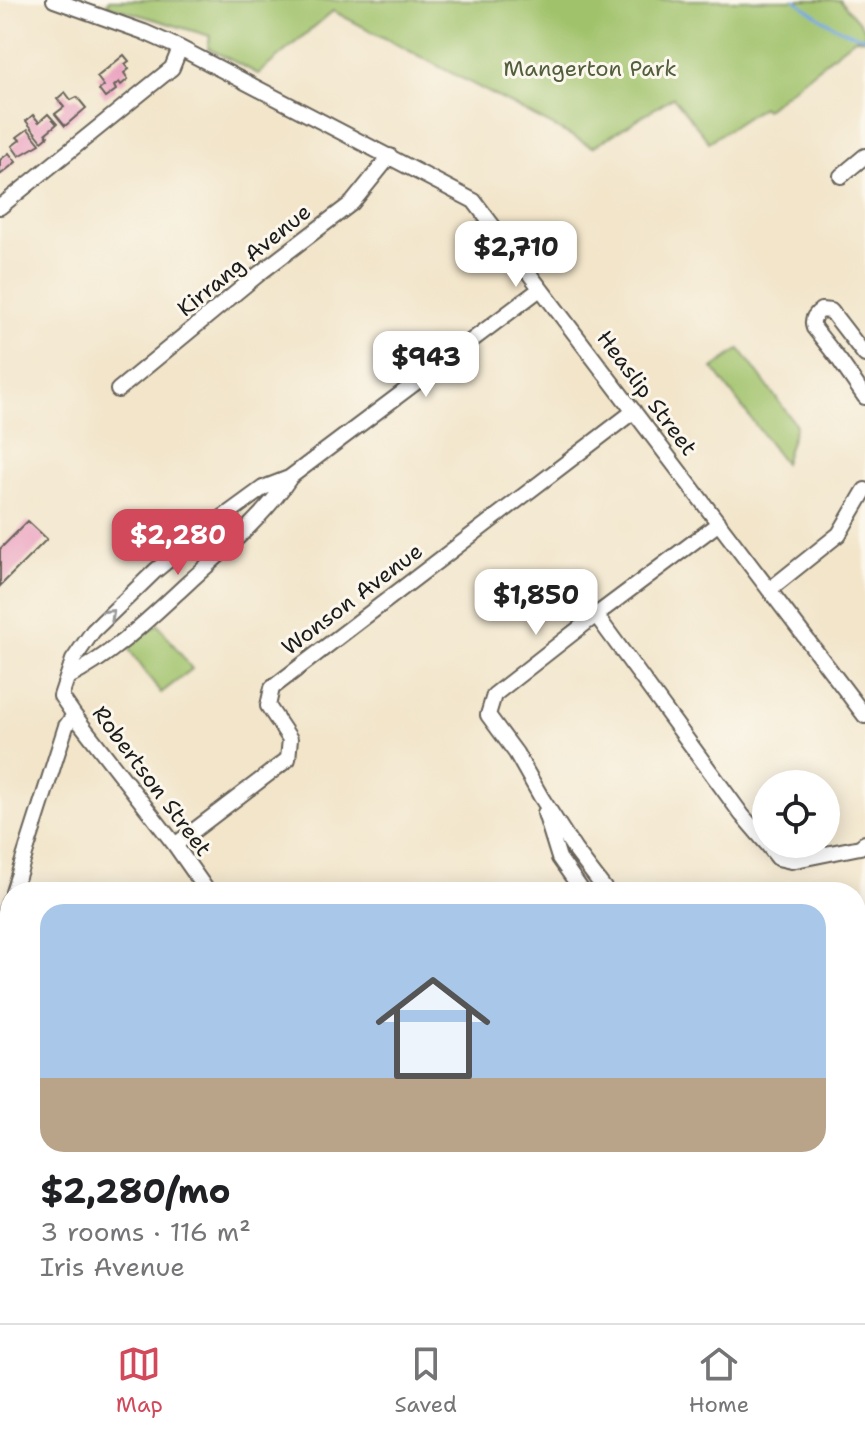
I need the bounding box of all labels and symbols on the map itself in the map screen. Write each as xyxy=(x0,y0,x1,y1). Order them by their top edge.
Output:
park label: Mangerton Park xyxy=(503,54,677,83)
street label: Kirrang Avenue xyxy=(171,197,317,323)
pin: $2,710 xyxy=(451,221,581,289)
street label: Heaslip Street xyxy=(590,325,704,461)
pin: $943 xyxy=(379,331,473,399)
pin: $2,280 xyxy=(113,509,243,577)
street label: Wonson Avenue xyxy=(276,536,428,662)
pin: $1,850 xyxy=(471,569,601,637)
one-way arrow xyxy=(101,609,115,624)
street label: Robertson Street xyxy=(86,700,218,862)

